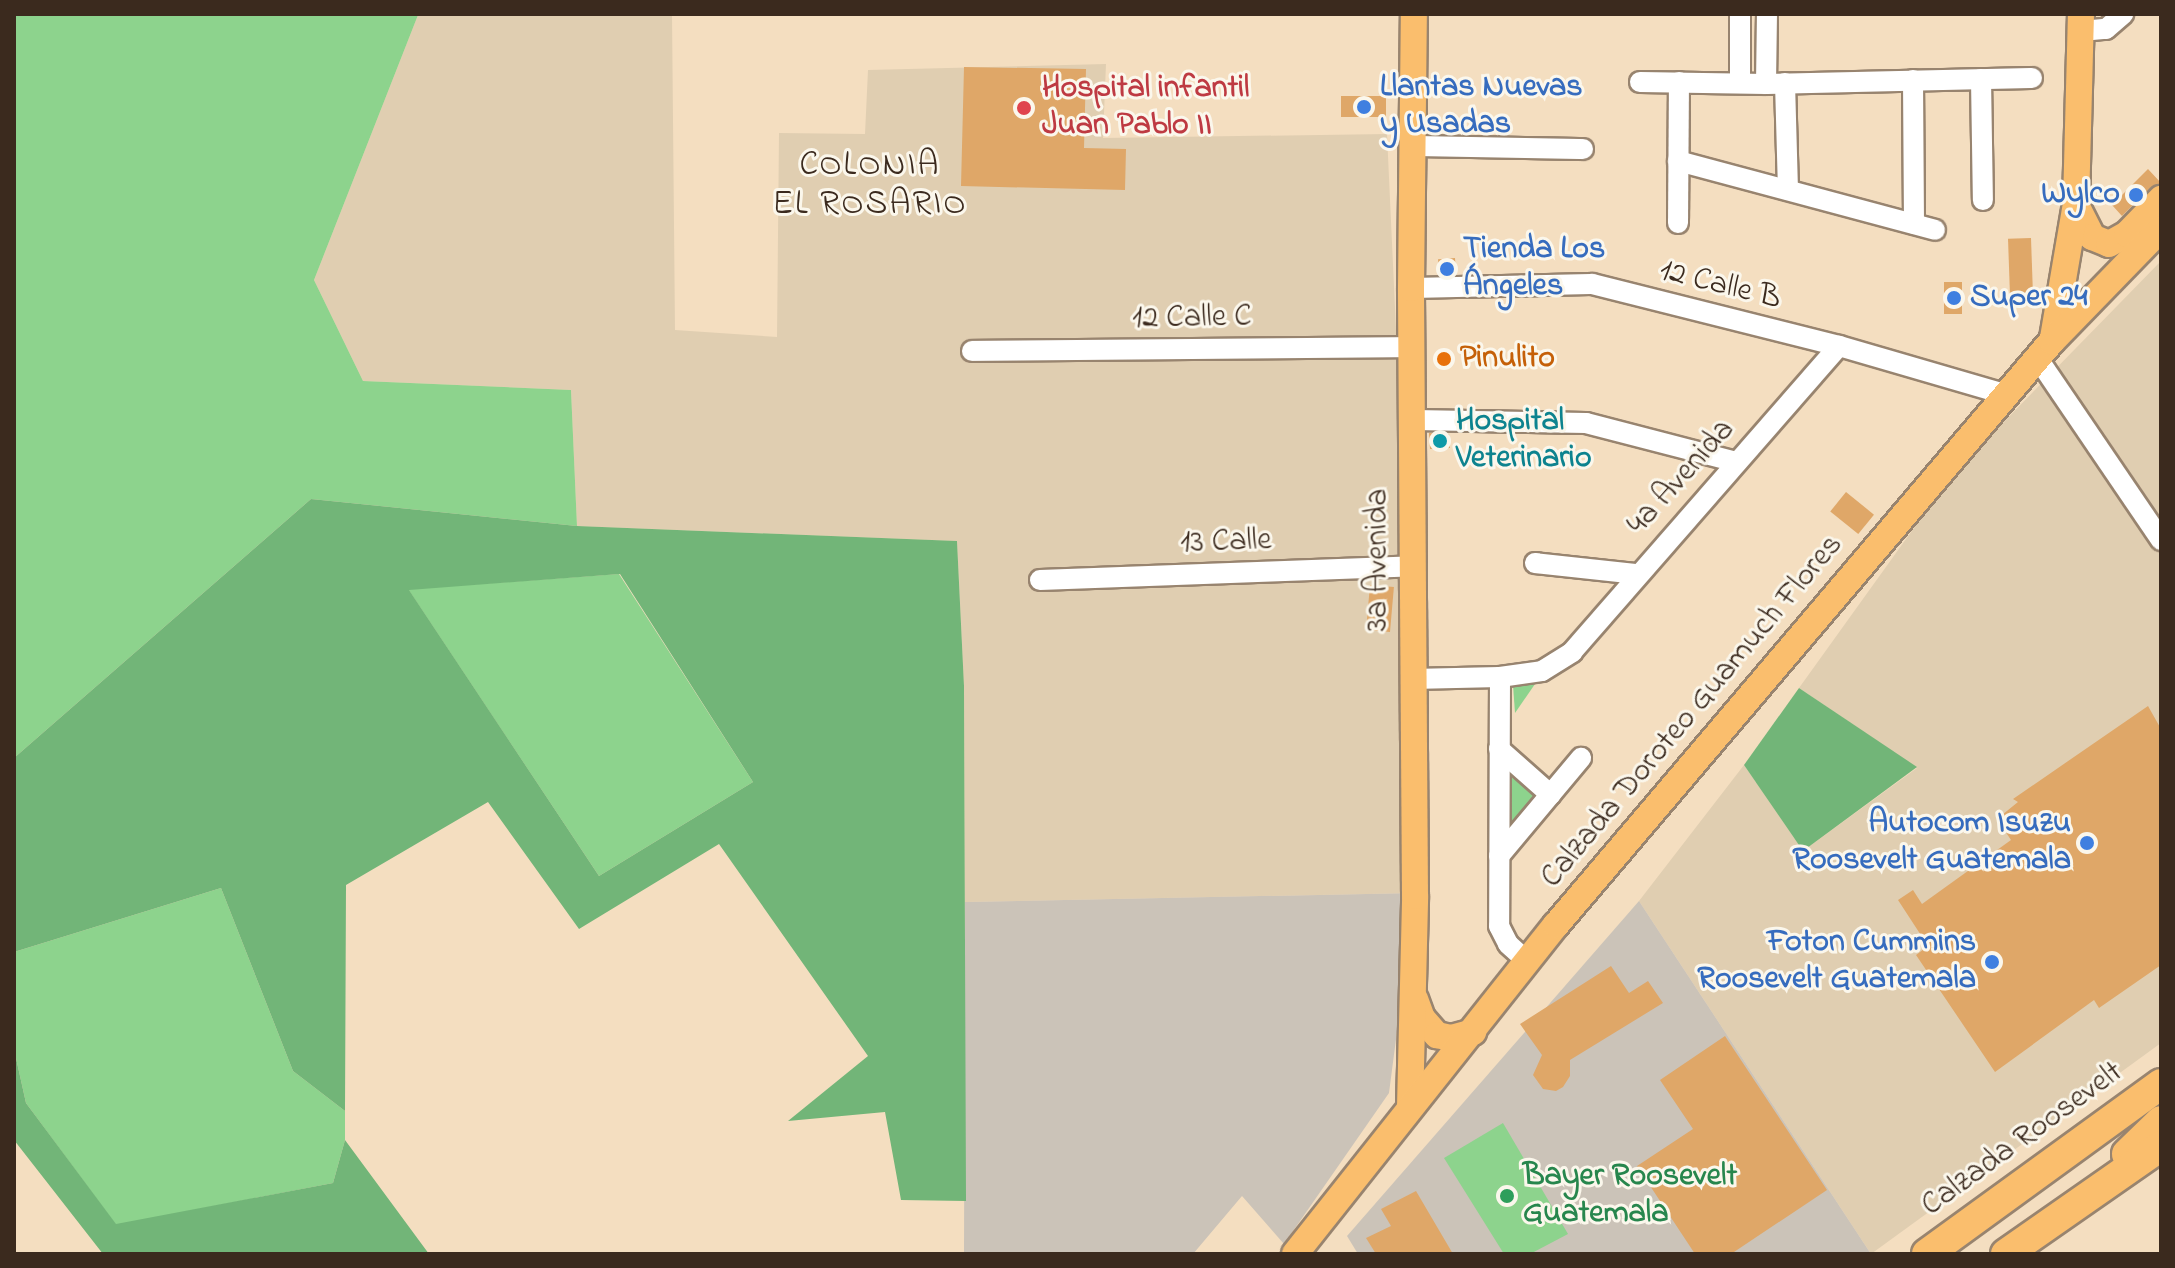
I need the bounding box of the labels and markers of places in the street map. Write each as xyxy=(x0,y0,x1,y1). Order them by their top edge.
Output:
place label: Llantas Nuevas y Usadas xyxy=(1380,70,1583,145)
place label: Hospital infantil Juan Pablo II xyxy=(1042,71,1249,146)
marker: Hospital infantil Juan Pablo II xyxy=(1013,97,1035,119)
marker: Llantas Nuevas y Usadas xyxy=(1355,98,1373,116)
place label: Wylco xyxy=(2041,176,2120,214)
marker: Wylco xyxy=(2127,186,2145,204)
place label: Tienda Los Ángeles xyxy=(1463,232,1605,307)
marker: Tienda Los Ángeles xyxy=(1438,260,1456,278)
place label: Super 24 xyxy=(1970,279,2088,317)
marker: Super 24 xyxy=(1945,289,1963,307)
place label: Pinulito xyxy=(1460,340,1555,378)
marker: Pinulito xyxy=(1435,350,1453,368)
place label: Hospital Veterinario xyxy=(1456,404,1592,479)
marker: Hospital Veterinario xyxy=(1431,432,1449,450)
place label: Autocom Isuzu Roosevelt Guatemala xyxy=(1792,806,2071,881)
marker: Autocom Isuzu Roosevelt Guatemala xyxy=(2078,834,2096,852)
place label: Foton Cummins Roosevelt Guatemala xyxy=(1697,925,1976,1000)
marker: Foton Cummins Roosevelt Guatemala xyxy=(1983,953,2001,971)
place label: Bayer Roosevelt Guatemala xyxy=(1523,1159,1737,1234)
marker: Bayer Roosevelt Guatemala xyxy=(1498,1187,1516,1205)

